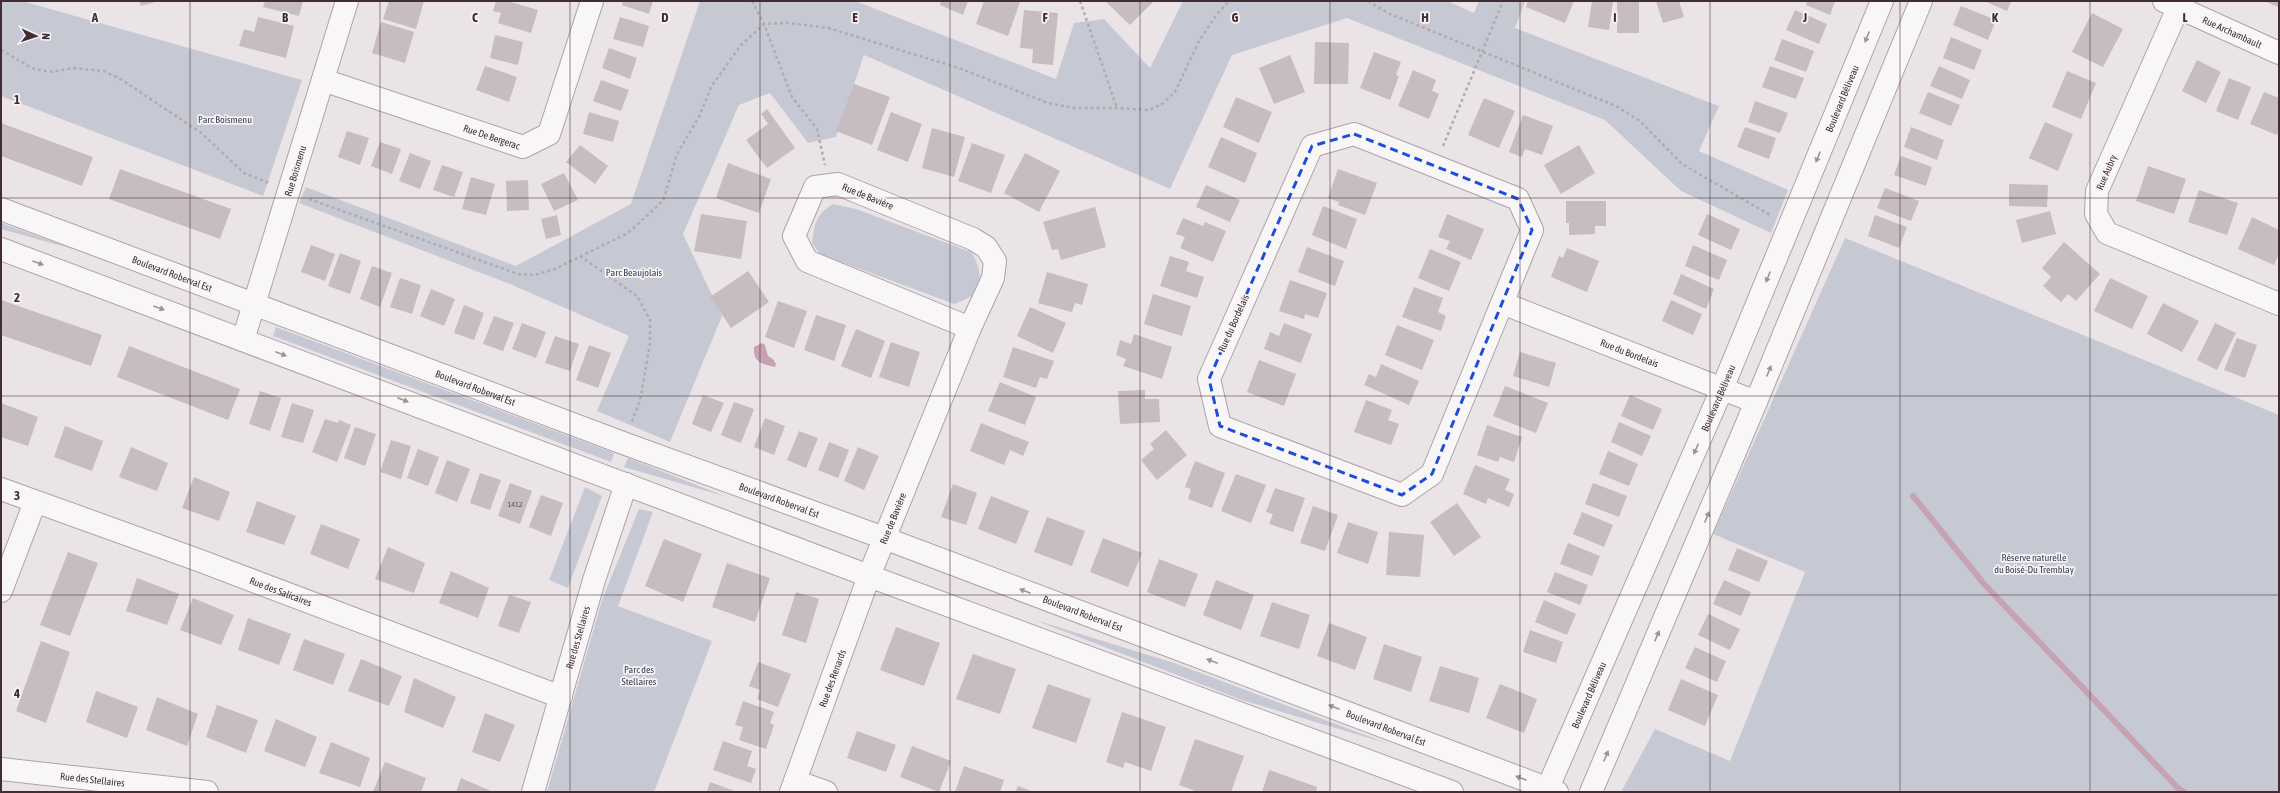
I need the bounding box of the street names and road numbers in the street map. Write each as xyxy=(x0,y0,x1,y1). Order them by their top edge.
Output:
street label: Rue Archambault xyxy=(2201,14,2264,51)
street label: Boulevard Béliveau xyxy=(1824,63,1861,134)
street label: Rue De Bergerac xyxy=(462,122,522,152)
street label: Rue Boismenu xyxy=(282,144,308,198)
street label: Rue Aubry xyxy=(2094,153,2119,192)
street label: Rue de Bavière xyxy=(841,181,895,212)
street label: Boulevard Roberval Est xyxy=(131,254,214,294)
street label: Rue du Bordelais xyxy=(1216,292,1251,354)
street label: Rue du Bordelais xyxy=(1599,337,1661,370)
street label: Boulevard Béliveau xyxy=(1699,363,1738,433)
street label: Boulevard Roberval Est xyxy=(434,368,517,408)
street label: Boulevard Roberval Est xyxy=(738,481,821,520)
street label: Rue de Bavière xyxy=(878,491,908,546)
street label: Rue des Salicaires xyxy=(248,575,314,609)
street label: Boulevard Roberval Est xyxy=(1041,594,1124,634)
street label: Rue des Stellaires xyxy=(564,604,592,670)
street label: Rue des Renards xyxy=(817,648,848,709)
street label: Boulevard Béliveau xyxy=(1570,660,1608,730)
street label: Boulevard Roberval Est xyxy=(1344,708,1427,748)
street label: Rue des Stellaires xyxy=(60,771,126,789)

